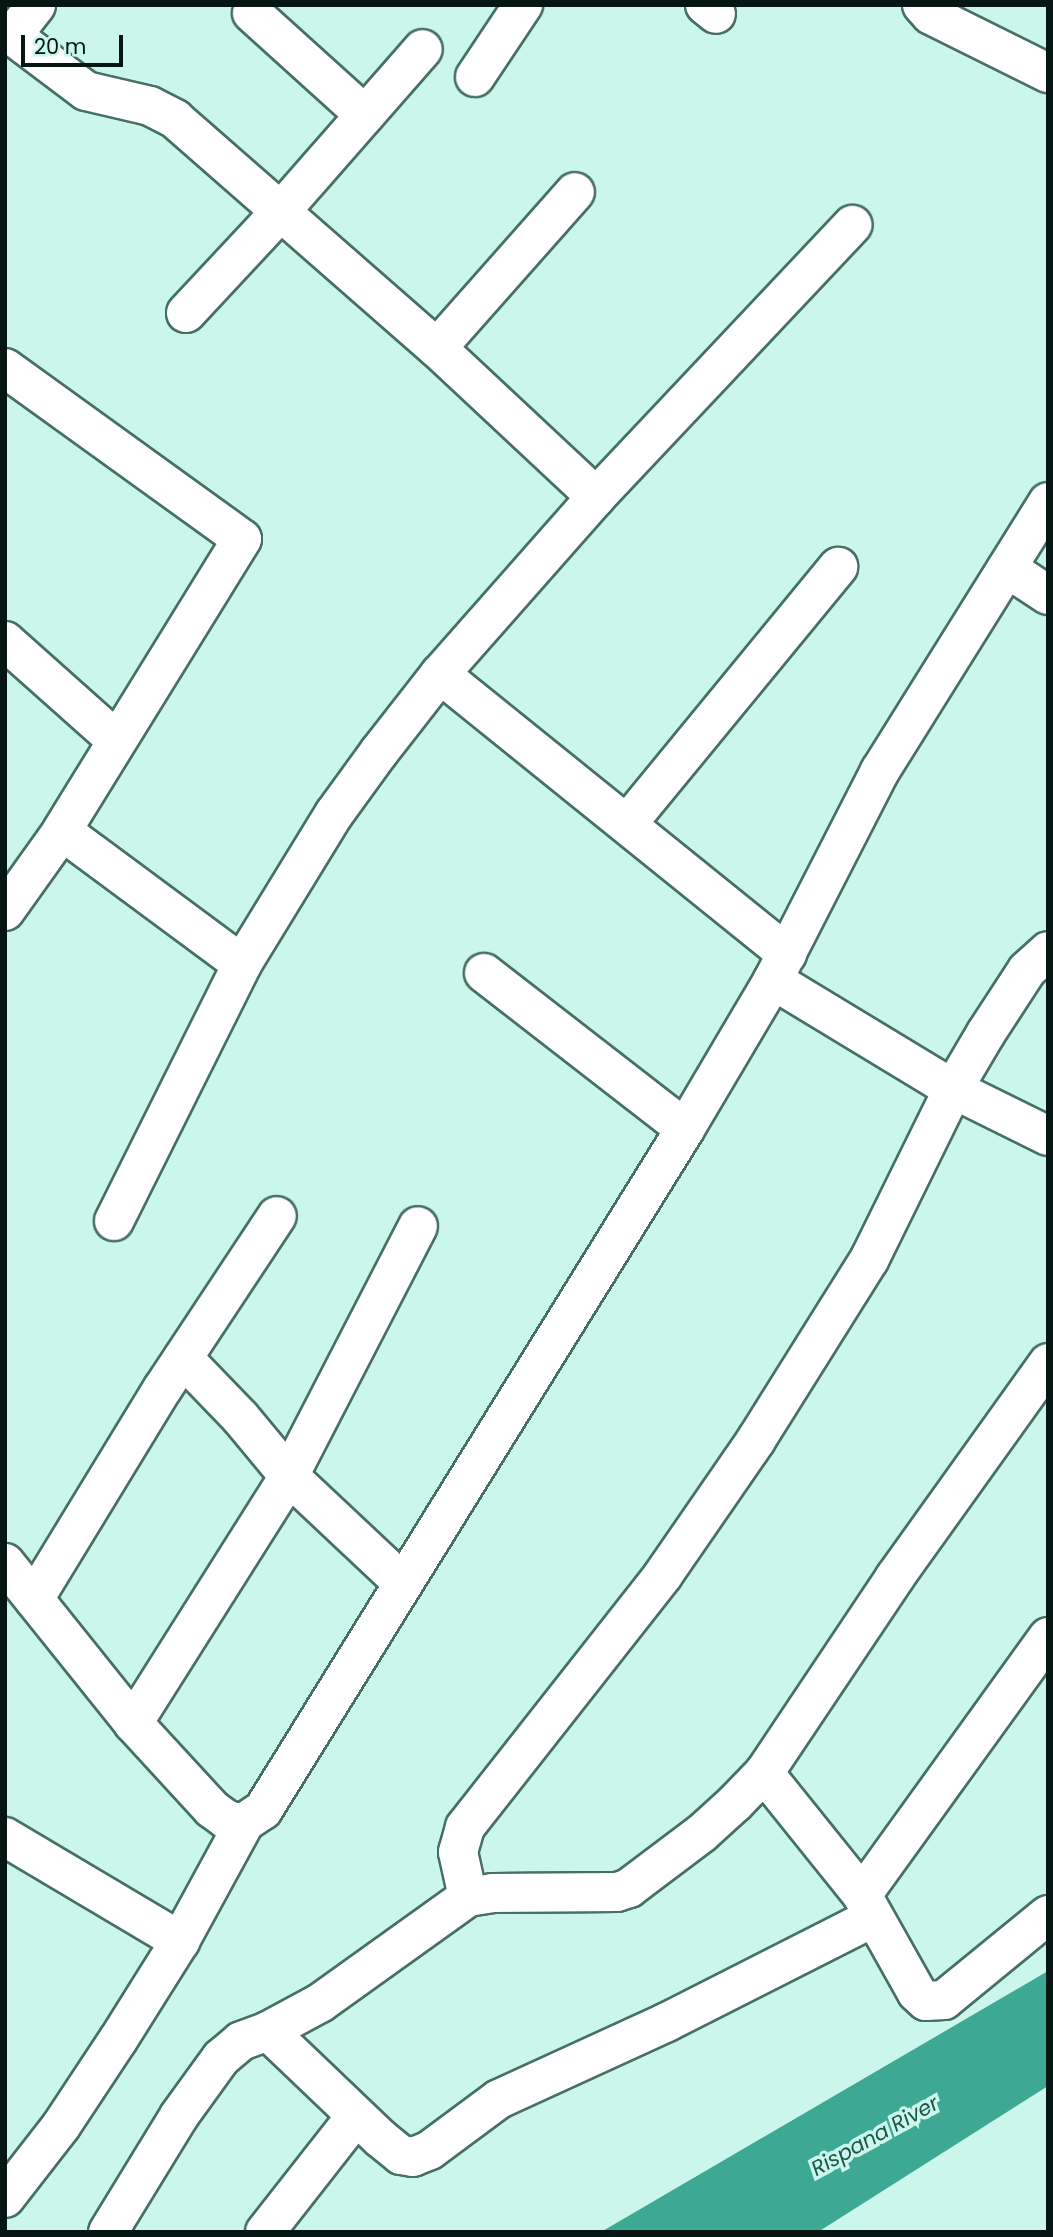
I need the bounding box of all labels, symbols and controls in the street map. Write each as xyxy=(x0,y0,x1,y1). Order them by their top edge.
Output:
scale bar xyxy=(24,21,126,65)
text: 20 m xyxy=(34,32,87,61)
water label: Rispana River xyxy=(807,2091,943,2181)

